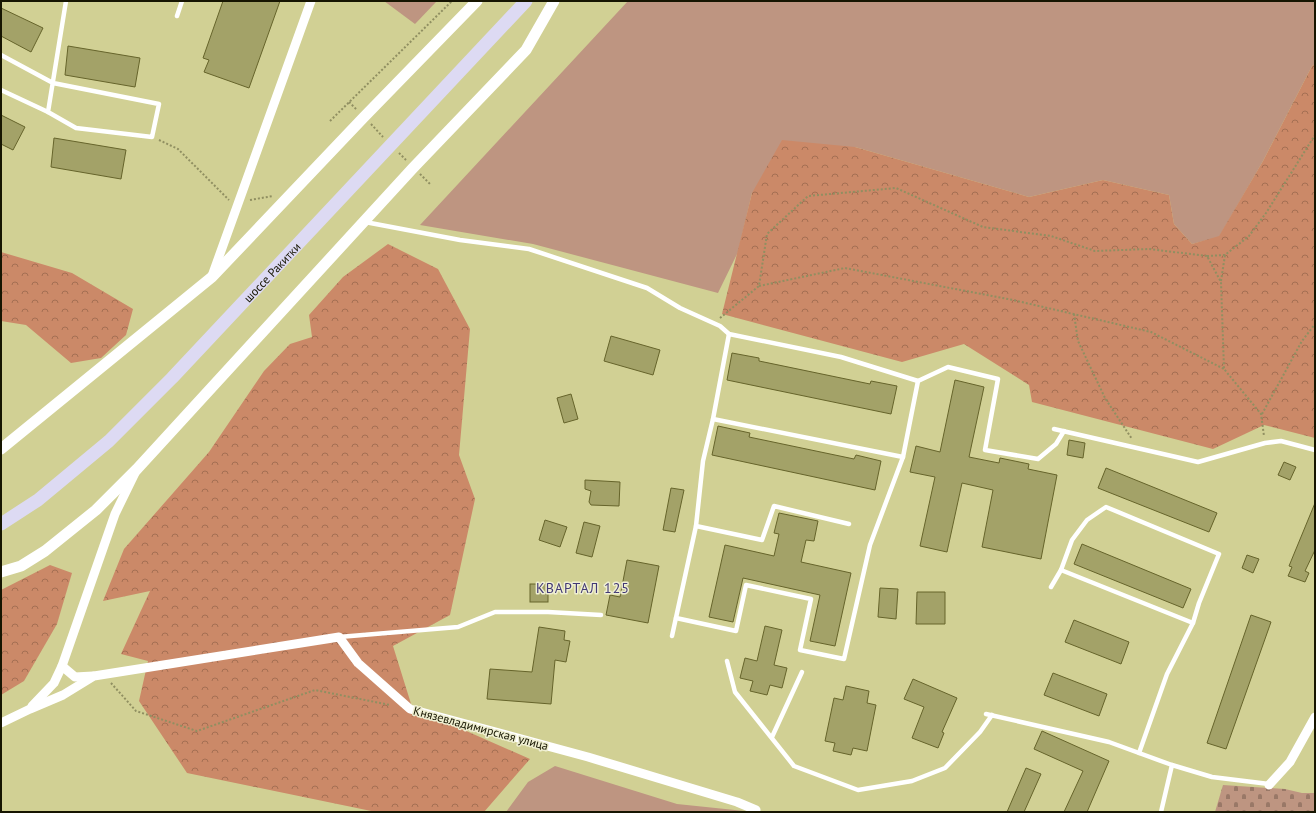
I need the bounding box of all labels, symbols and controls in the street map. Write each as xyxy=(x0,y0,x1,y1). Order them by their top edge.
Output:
street label: шоссе Ракитки xyxy=(240,239,303,305)
district label: КВАРТАЛ 125 xyxy=(536,579,630,597)
street label: Князевладимирская улица xyxy=(412,703,550,753)

